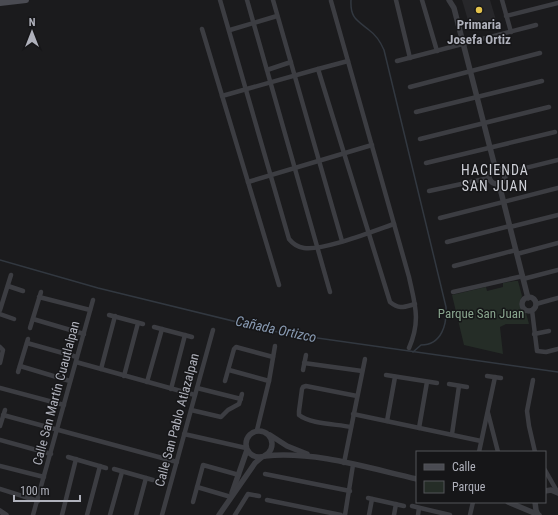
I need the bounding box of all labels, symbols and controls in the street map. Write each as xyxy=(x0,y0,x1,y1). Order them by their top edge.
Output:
marker: Primaria Josefa Ortiz xyxy=(474,5,484,15)
north arrow xyxy=(12,12,52,52)
text: N xyxy=(29,16,36,29)
place label: Primaria Josefa Ortiz xyxy=(447,17,511,47)
district label: HACIENDA SAN JUAN xyxy=(461,162,529,194)
park label: Parque San Juan xyxy=(438,306,524,321)
water label: Cañada Ortizco xyxy=(234,313,318,345)
street label: Calle San Martín Cuautlalpan xyxy=(30,319,82,467)
street label: Calle San Pablo Atlazalpan xyxy=(152,352,202,488)
legend xyxy=(416,451,546,503)
text: Calle xyxy=(452,460,476,474)
scale bar xyxy=(14,477,80,503)
text: Parque xyxy=(452,480,486,494)
text: 100 m xyxy=(20,484,50,498)

